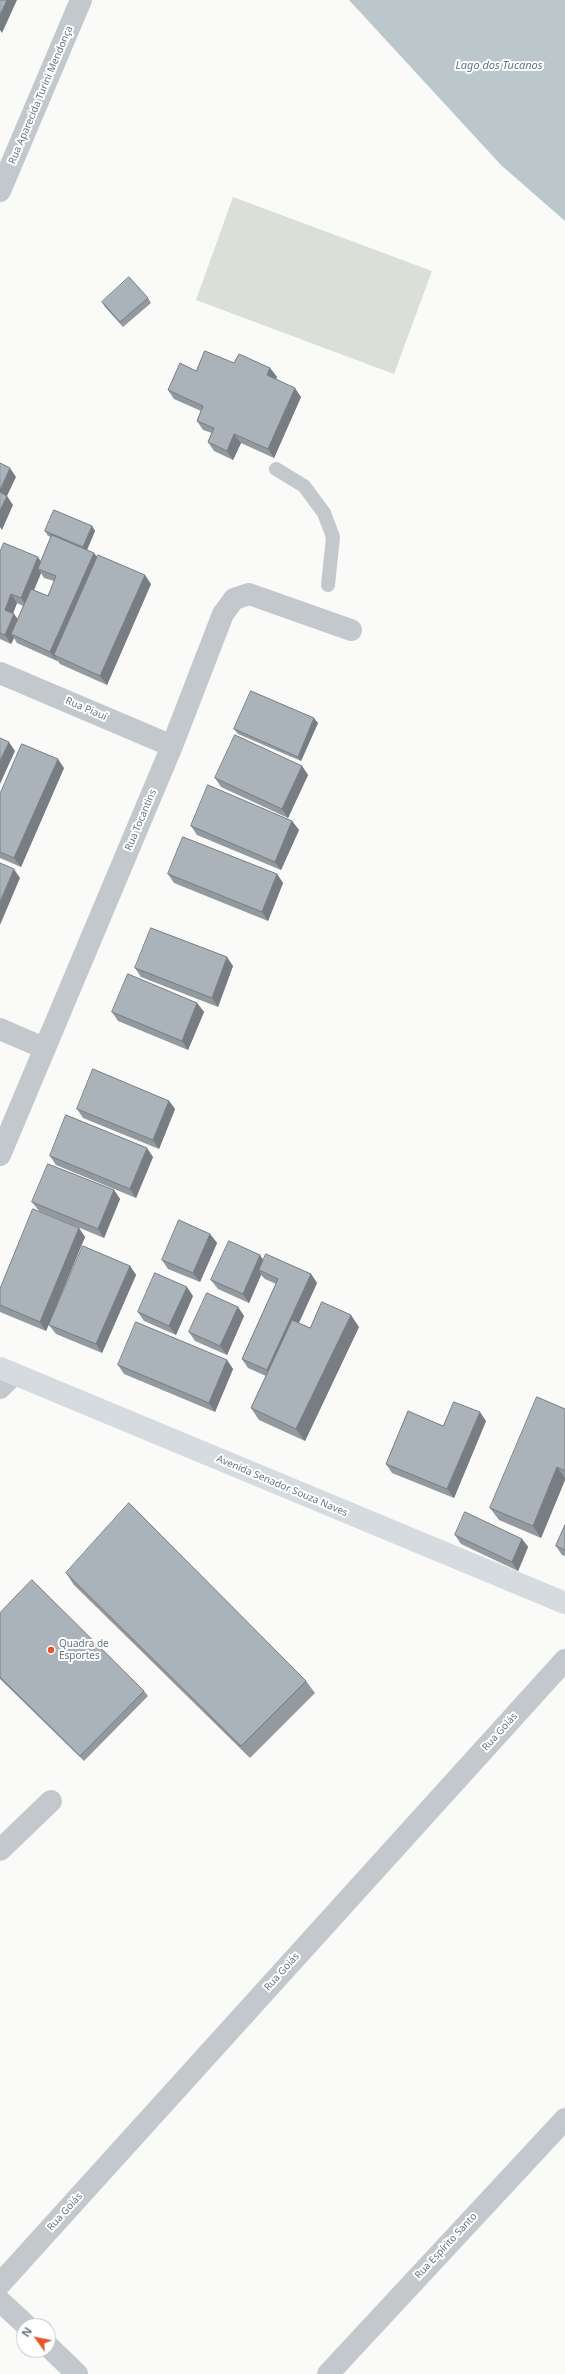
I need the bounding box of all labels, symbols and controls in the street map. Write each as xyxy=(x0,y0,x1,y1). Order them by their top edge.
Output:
street label: Rua Aparecida Turini Mendonça xyxy=(6,24,76,166)
water label: Lago dos Tucanos xyxy=(456,59,542,73)
street label: Rua Piauí xyxy=(64,695,108,723)
street label: Rua Tocantins xyxy=(123,788,159,852)
street label: Avenida Senador Souza Naves xyxy=(215,1453,349,1519)
place label: Quadra de Esportes xyxy=(59,1638,109,1662)
marker: Quadra de Esportes xyxy=(46,1645,56,1655)
street label: Rua Goiás xyxy=(480,1711,520,1753)
street label: Rua Goiás xyxy=(262,1951,302,1993)
street label: Rua Goiás xyxy=(45,2191,85,2233)
street label: Rua Espírito Santo xyxy=(412,2211,480,2281)
north arrow xyxy=(16,2318,56,2358)
text: N xyxy=(18,2324,35,2340)

